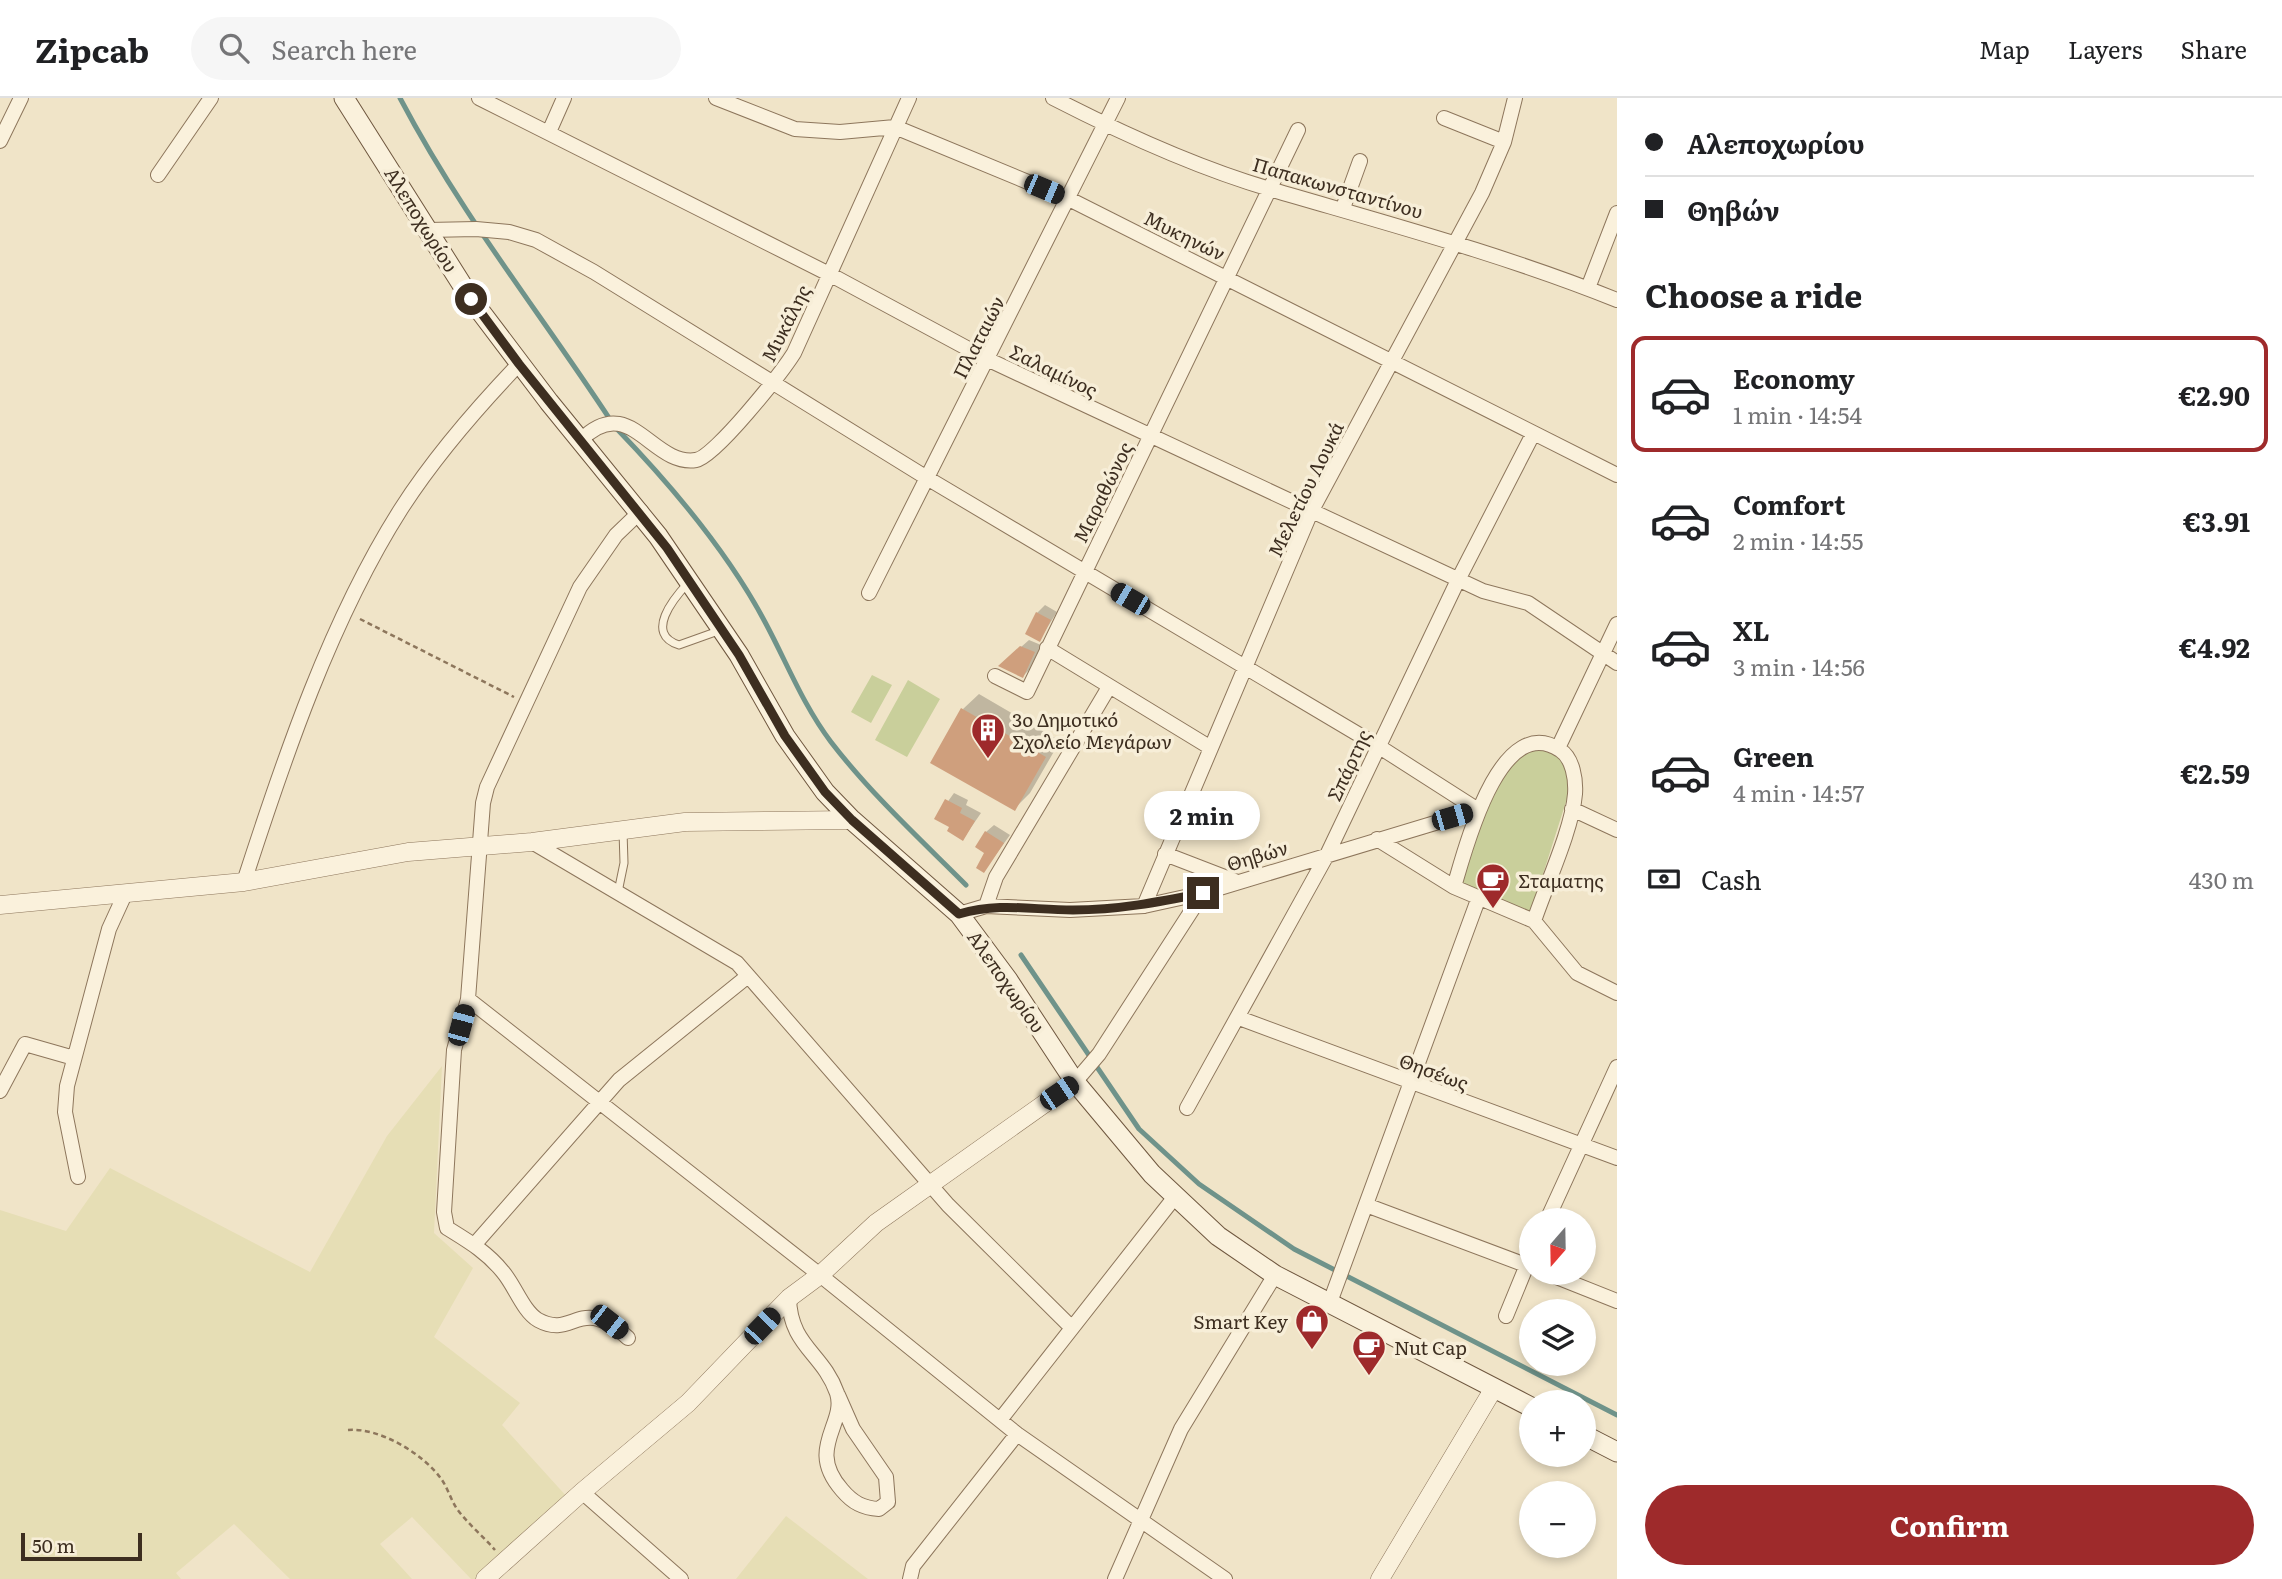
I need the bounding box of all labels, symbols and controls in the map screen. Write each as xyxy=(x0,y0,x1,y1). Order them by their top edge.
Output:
search box xyxy=(191,17,681,80)
text: Zipcab xyxy=(35,24,149,73)
icon: search xyxy=(215,29,253,67)
text: Search here xyxy=(271,29,417,68)
text: Map xyxy=(1979,31,2030,66)
text: Layers xyxy=(2068,31,2142,66)
text: Share xyxy=(2180,31,2247,66)
text: Αλεποχωρίου xyxy=(1687,123,1864,162)
street label: Παπακωνσταντίνου xyxy=(1250,149,1426,225)
street label: Αλεποχωρίου xyxy=(379,161,465,277)
car xyxy=(1021,171,1068,207)
text: Θηβών xyxy=(1687,190,1779,229)
street label: Μυκηνών xyxy=(1140,203,1230,267)
text: Choose a ride xyxy=(1645,270,1862,318)
street label: Μυκάλης xyxy=(754,279,816,367)
route start xyxy=(455,283,487,315)
street label: Πλαταιών xyxy=(945,291,1011,383)
street label: Σαλαμίνος xyxy=(1005,337,1103,403)
text: Economy xyxy=(1733,358,1855,397)
icon: car xyxy=(1649,363,1712,426)
text: €2.90 xyxy=(2178,375,2250,414)
text: 1 min · 14:54 xyxy=(1733,397,1862,431)
street label: Μελετίου Λουκά xyxy=(1260,416,1350,561)
street label: Μαραθώνος xyxy=(1065,437,1139,547)
text: Comfort xyxy=(1733,484,1845,523)
icon: car xyxy=(1649,489,1712,552)
text: €3.91 xyxy=(2183,501,2250,540)
text: 2 min · 14:55 xyxy=(1733,523,1863,557)
car xyxy=(1107,579,1154,619)
text: XL xyxy=(1733,610,1770,649)
icon: car xyxy=(1649,615,1712,678)
text: €4.92 xyxy=(2179,627,2250,666)
text: 3 min · 14:56 xyxy=(1733,649,1865,683)
place label: 3ο Δημοτικό Σχολείο Μεγάρων xyxy=(1012,705,1172,755)
building icon: 3ο Δημοτικό Σχολείο Μεγάρων xyxy=(969,711,1007,760)
street label: Σπάρτης xyxy=(1319,725,1377,805)
text: Green xyxy=(1733,736,1814,775)
icon: car xyxy=(1649,741,1712,804)
text: €2.59 xyxy=(2181,753,2250,792)
text: 4 min · 14:57 xyxy=(1733,775,1864,809)
callout: 2 min xyxy=(1145,792,1261,840)
text: 2 min xyxy=(1170,798,1234,832)
car xyxy=(1429,801,1476,833)
street label: Θηβών xyxy=(1223,832,1291,878)
text: Cash xyxy=(1701,859,1762,898)
icon: cash xyxy=(1645,860,1683,898)
cafe icon: Σταματης xyxy=(1474,861,1512,910)
text: 430 m xyxy=(2189,862,2254,896)
place label: Σταματης xyxy=(1518,866,1604,894)
route end xyxy=(1187,877,1219,909)
street label: Αλεποχωρίου xyxy=(961,924,1053,1038)
car xyxy=(446,1002,477,1048)
street label: Θησέως xyxy=(1395,1046,1473,1096)
car xyxy=(1036,1073,1083,1113)
north arrow xyxy=(1519,1208,1596,1284)
map controls xyxy=(1519,1208,1596,1558)
button: layers xyxy=(1519,1299,1596,1376)
car xyxy=(586,1301,633,1343)
shop icon: Smart Key xyxy=(1293,1302,1331,1351)
car xyxy=(740,1304,785,1348)
place label: Smart Key xyxy=(1193,1307,1288,1335)
cafe icon: Nut Cap xyxy=(1350,1328,1388,1377)
place label: Nut Cap xyxy=(1394,1333,1467,1361)
button: + xyxy=(1519,1390,1596,1467)
button: − xyxy=(1519,1481,1596,1558)
button: Confirm xyxy=(1645,1485,2254,1565)
scale bar xyxy=(21,1530,142,1562)
text: 50 m xyxy=(32,1531,75,1559)

